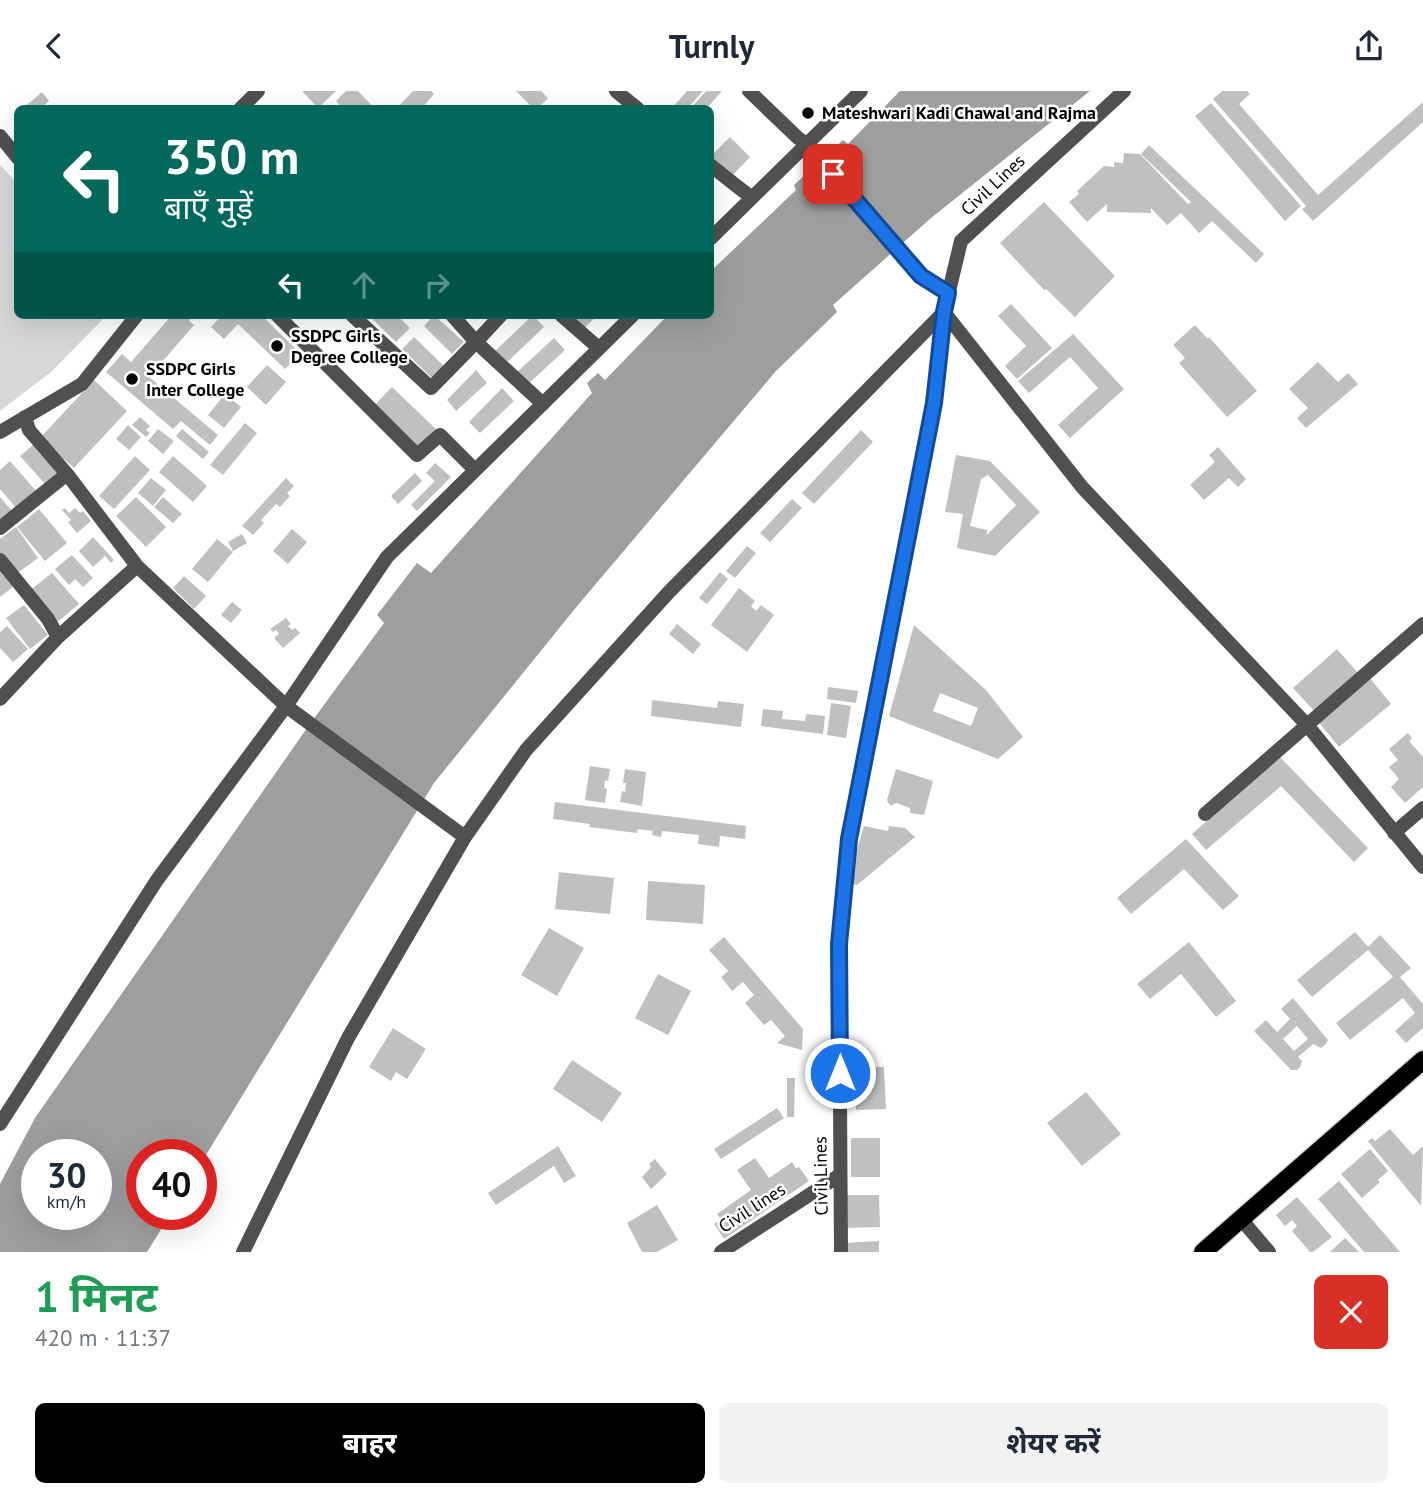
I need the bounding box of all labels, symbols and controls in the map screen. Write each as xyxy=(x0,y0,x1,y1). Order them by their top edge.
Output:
text: Turnly xyxy=(669,25,754,67)
icon: back xyxy=(35,27,73,65)
icon: share xyxy=(1350,27,1388,65)
place label: Mateshwari Kadi Chawal and Rajma xyxy=(822,101,1096,124)
marker: Mateshwari Kadi Chawal and Rajma xyxy=(800,105,816,121)
text: 350 m xyxy=(164,124,299,188)
icon: left xyxy=(49,133,140,224)
pin xyxy=(803,144,863,204)
street label: Civil Lines xyxy=(956,149,1030,220)
icon: arrive xyxy=(814,155,852,193)
text: बाएँ मुड़ें xyxy=(164,186,253,228)
icon: left xyxy=(272,266,310,304)
icon: ahead xyxy=(345,266,383,304)
icon: right xyxy=(418,266,456,304)
place label: SSDPC Girls Degree College xyxy=(291,324,408,368)
marker: SSDPC Girls Degree College xyxy=(269,338,285,354)
place label: SSDPC Girls Inter College xyxy=(146,357,244,401)
marker: SSDPC Girls Inter College xyxy=(124,371,140,387)
position arrow xyxy=(803,1036,877,1110)
street label: Civil Lines xyxy=(808,1136,833,1216)
speed limit sign: 40 xyxy=(126,1139,217,1230)
text: 30 xyxy=(47,1152,86,1198)
street label: Civil lines xyxy=(714,1177,790,1238)
text: km/h xyxy=(47,1190,86,1213)
text: 1 मिनट xyxy=(35,1269,158,1324)
button: close xyxy=(1314,1275,1388,1349)
text: 420 m · 11:37 xyxy=(35,1323,171,1352)
button: बाहर xyxy=(35,1403,705,1483)
button: शेयर करें xyxy=(719,1403,1388,1483)

